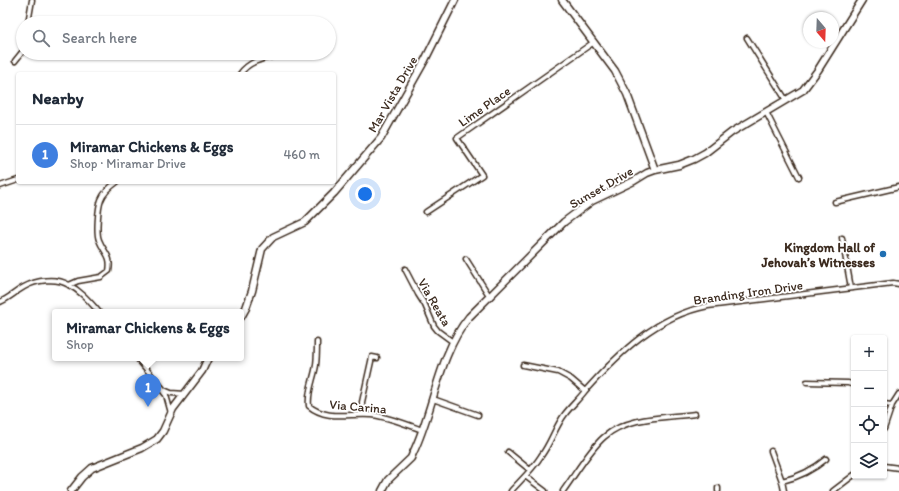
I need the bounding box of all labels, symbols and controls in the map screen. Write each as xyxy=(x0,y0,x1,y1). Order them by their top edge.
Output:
north arrow xyxy=(803,12,839,48)
search box xyxy=(16,16,336,60)
icon: search xyxy=(30,27,52,49)
text: Search here xyxy=(62,29,137,47)
street label: Mar Vista Drive xyxy=(365,53,420,135)
street label: Lime Place xyxy=(455,83,513,130)
text: Nearby xyxy=(32,88,84,108)
text: Miramar Chickens & Eggs xyxy=(70,138,233,156)
text: 1 xyxy=(42,147,48,162)
text: 460 m xyxy=(283,147,320,162)
text: Shop · Miramar Drive xyxy=(70,156,186,171)
street label: Sunset Drive xyxy=(567,163,636,212)
your location xyxy=(355,184,375,204)
place label: Kingdom Hall of Jehovah’s Witnesses xyxy=(760,240,876,270)
marker: Kingdom Hall of Jehovah’s Witnesses xyxy=(878,249,888,259)
street label: Via Reata xyxy=(415,276,455,329)
street label: Branding Iron Drive xyxy=(692,277,804,308)
popup xyxy=(52,309,244,361)
text: Miramar Chickens & Eggs xyxy=(66,319,230,337)
map controls xyxy=(851,335,887,479)
button: + xyxy=(851,335,887,371)
text: Shop xyxy=(66,337,94,352)
button: − xyxy=(851,371,887,407)
pin: 1 xyxy=(135,374,161,407)
street label: Via Carina xyxy=(329,397,388,417)
button: locate xyxy=(851,407,887,443)
button: layers xyxy=(851,443,887,479)

